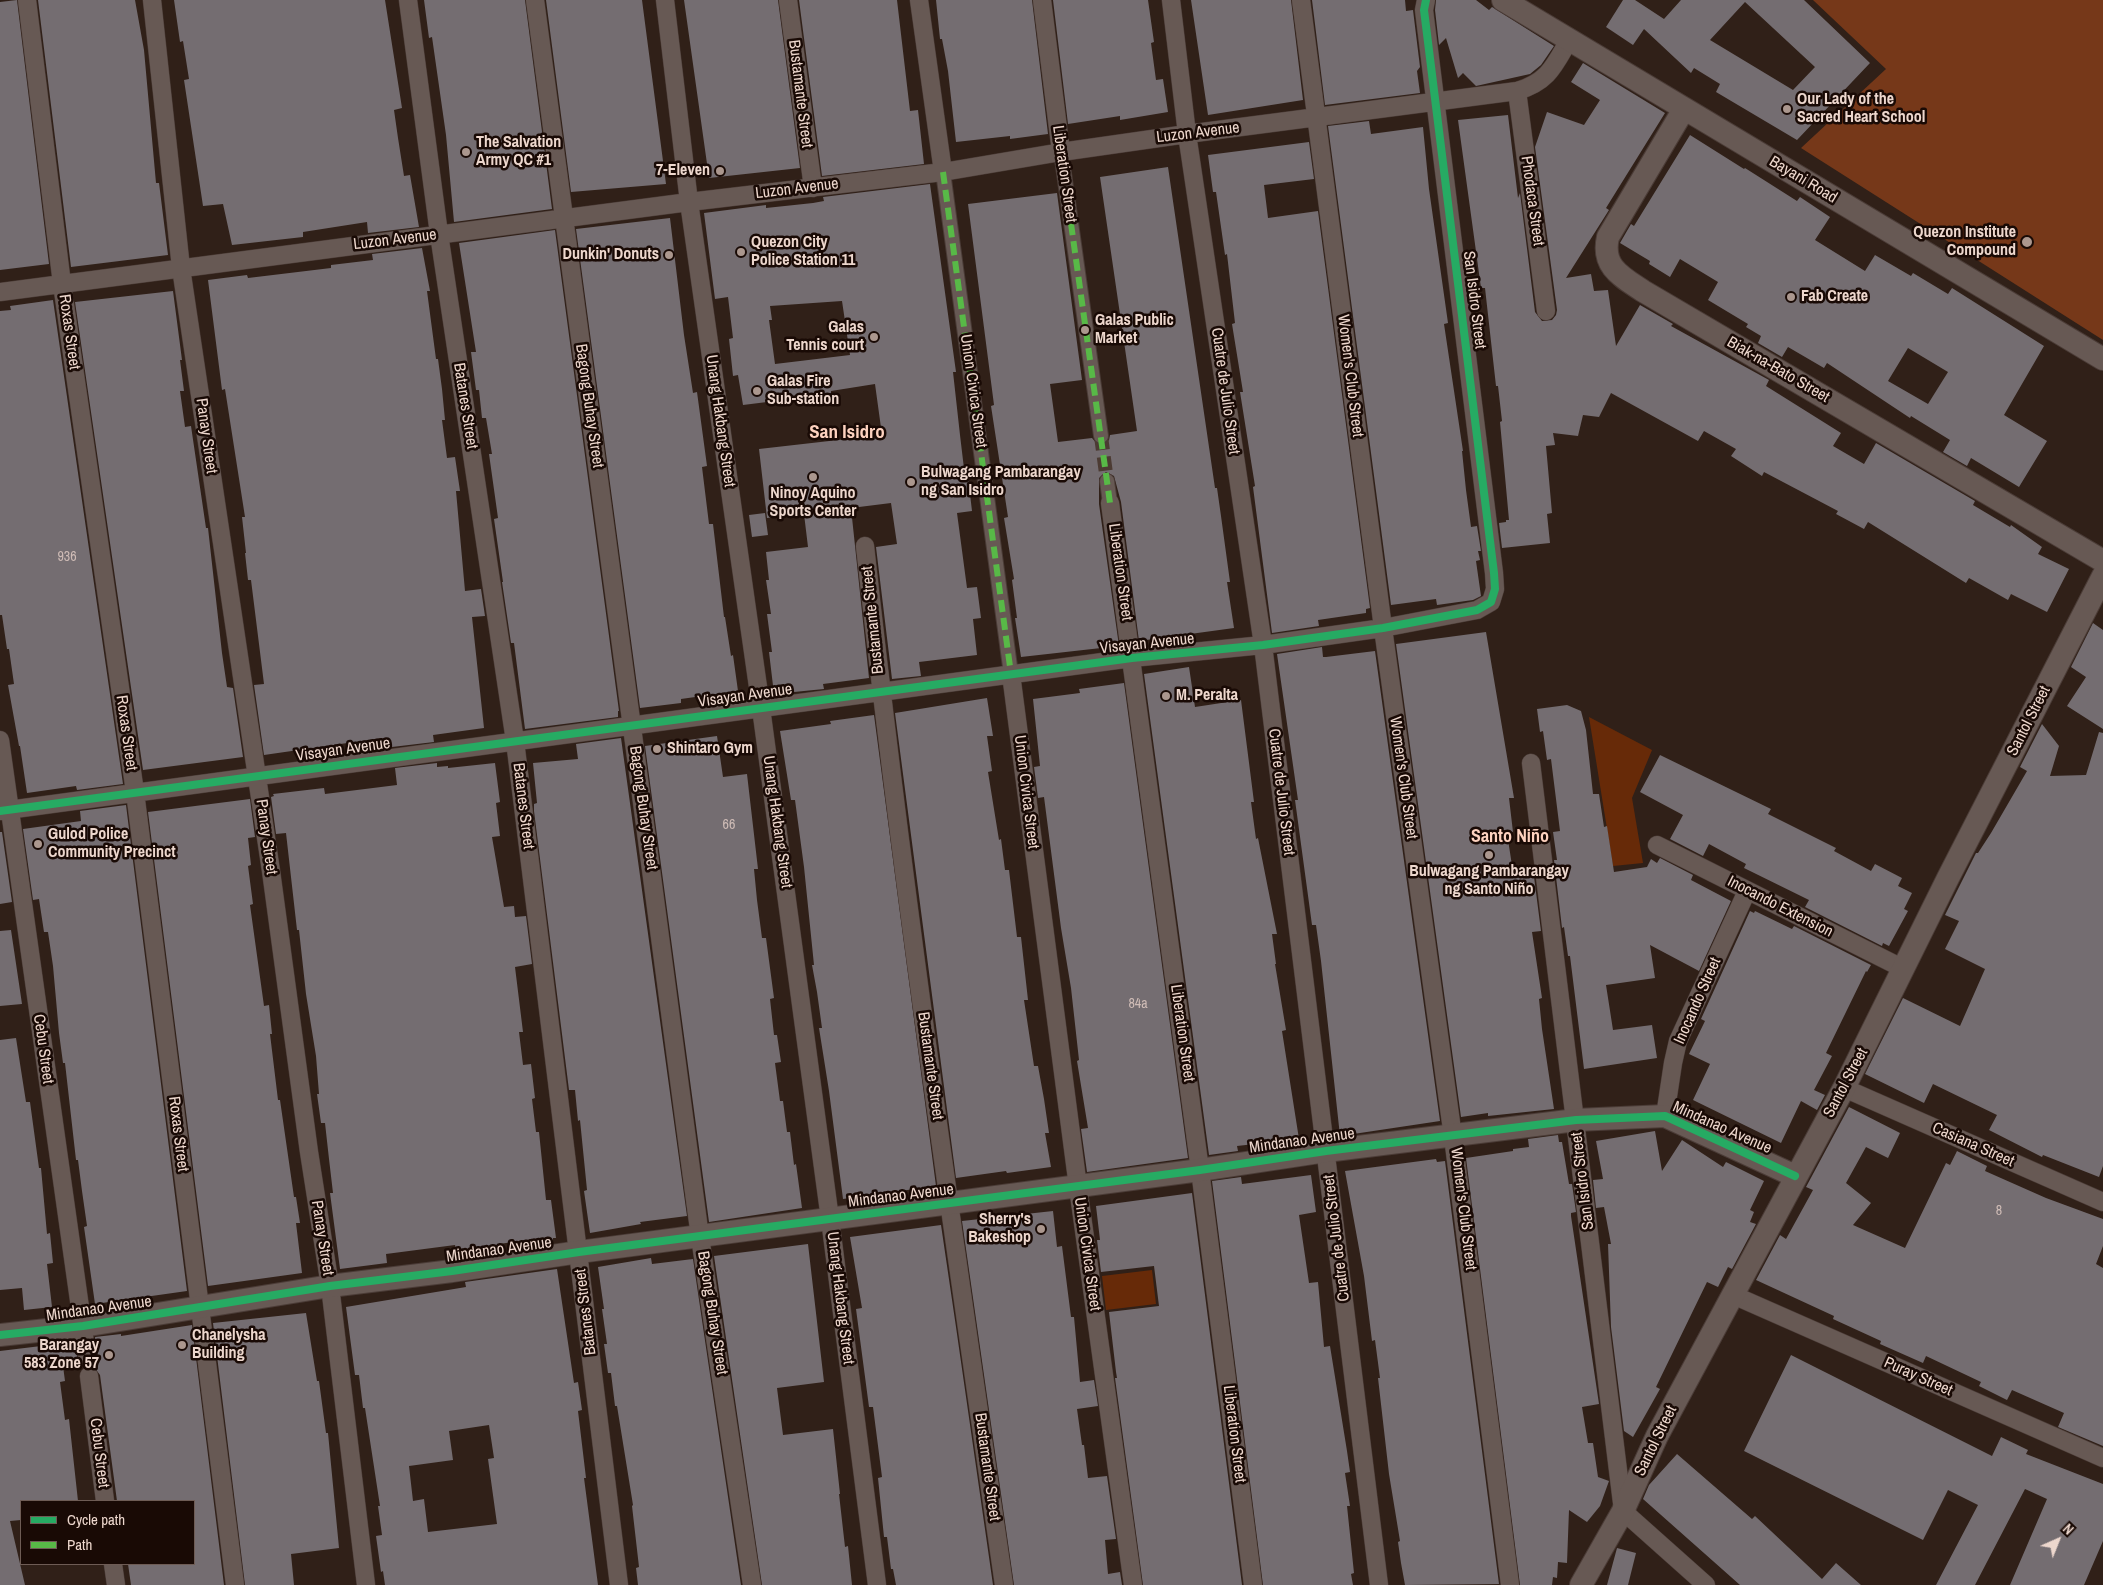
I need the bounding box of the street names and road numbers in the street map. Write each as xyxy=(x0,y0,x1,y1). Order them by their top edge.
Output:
street label: Bustamante Street xyxy=(784,39,816,149)
street label: Luzon Avenue xyxy=(1155,118,1241,148)
street label: Liberation Street xyxy=(1048,124,1080,224)
street label: Bayani Road xyxy=(1766,152,1840,208)
street label: Phodaca Street xyxy=(1516,155,1548,247)
street label: Luzon Avenue xyxy=(754,174,840,204)
street label: Luzon Avenue xyxy=(352,225,438,255)
street label: San Isidro Street xyxy=(1458,250,1490,350)
street label: Roxas Street xyxy=(54,293,84,371)
street label: Women's Club Street xyxy=(1333,314,1367,438)
street label: Cuatre de Julio Street xyxy=(1207,326,1243,456)
street label: Union Civica Street xyxy=(956,333,990,449)
street label: Biak-na-Bato Street xyxy=(1723,333,1833,407)
street label: Bagong Buhay Street xyxy=(571,343,607,469)
street label: Unang Hakbang Street xyxy=(701,354,739,488)
street label: Batanes Street xyxy=(449,362,481,450)
street label: Panay Street xyxy=(191,397,221,475)
street label: Liberation Street xyxy=(1104,522,1136,622)
street label: Bustamante Street xyxy=(858,565,888,675)
street label: Visayan Avenue xyxy=(1099,629,1195,659)
street label: Visayan Avenue xyxy=(697,680,793,712)
street label: Santol Street xyxy=(2003,683,2055,759)
street label: Roxas Street xyxy=(111,694,141,772)
street label: Women's Club Street xyxy=(1385,716,1421,840)
street label: Cuatre de Julio Street xyxy=(1264,727,1298,857)
street label: Visayan Avenue xyxy=(295,734,391,766)
street label: Union Civica Street xyxy=(1009,734,1043,850)
street label: Bagong Buhay Street xyxy=(625,745,661,871)
street label: Unang Hakbang Street xyxy=(758,755,796,889)
street label: Batanes Street xyxy=(508,762,538,850)
street label: Panay Street xyxy=(251,798,281,876)
street label: Inocando Extension xyxy=(1724,872,1836,942)
street label: Inocando Street xyxy=(1670,955,1726,1047)
street label: Liberation Street xyxy=(1166,983,1198,1083)
street label: Bustamante Street xyxy=(913,1011,947,1121)
street label: Cebu Street xyxy=(29,1013,57,1085)
street label: Santol Street xyxy=(1820,1045,1872,1121)
street label: Roxas Street xyxy=(164,1095,192,1173)
street label: Mindanao Avenue xyxy=(1670,1098,1774,1158)
street label: Casiana Street xyxy=(1929,1118,2017,1172)
street label: Mindanao Avenue xyxy=(1248,1124,1356,1158)
street label: San Isidro Street xyxy=(1567,1131,1599,1231)
street label: Women's Club Street xyxy=(1446,1147,1480,1271)
street label: Cuatre de Julio Street xyxy=(1320,1173,1354,1303)
street label: Mindanao Avenue xyxy=(847,1180,955,1212)
street label: Union Civica Street xyxy=(1070,1196,1104,1312)
street label: Panay Street xyxy=(307,1199,337,1277)
street label: Unang Hakbang Street xyxy=(822,1231,858,1365)
street label: Mindanao Avenue xyxy=(445,1233,553,1267)
street label: Bagong Buhay Street xyxy=(693,1250,731,1376)
street label: Batanes Street xyxy=(571,1268,601,1356)
street label: Mindanao Avenue xyxy=(45,1292,153,1326)
street label: Puray Street xyxy=(1881,1353,1955,1401)
street label: Liberation Street xyxy=(1219,1384,1249,1484)
street label: Santol Street xyxy=(1631,1403,1681,1479)
street label: Bustamante Street xyxy=(970,1412,1004,1522)
street label: Cebu Street xyxy=(85,1417,113,1489)

